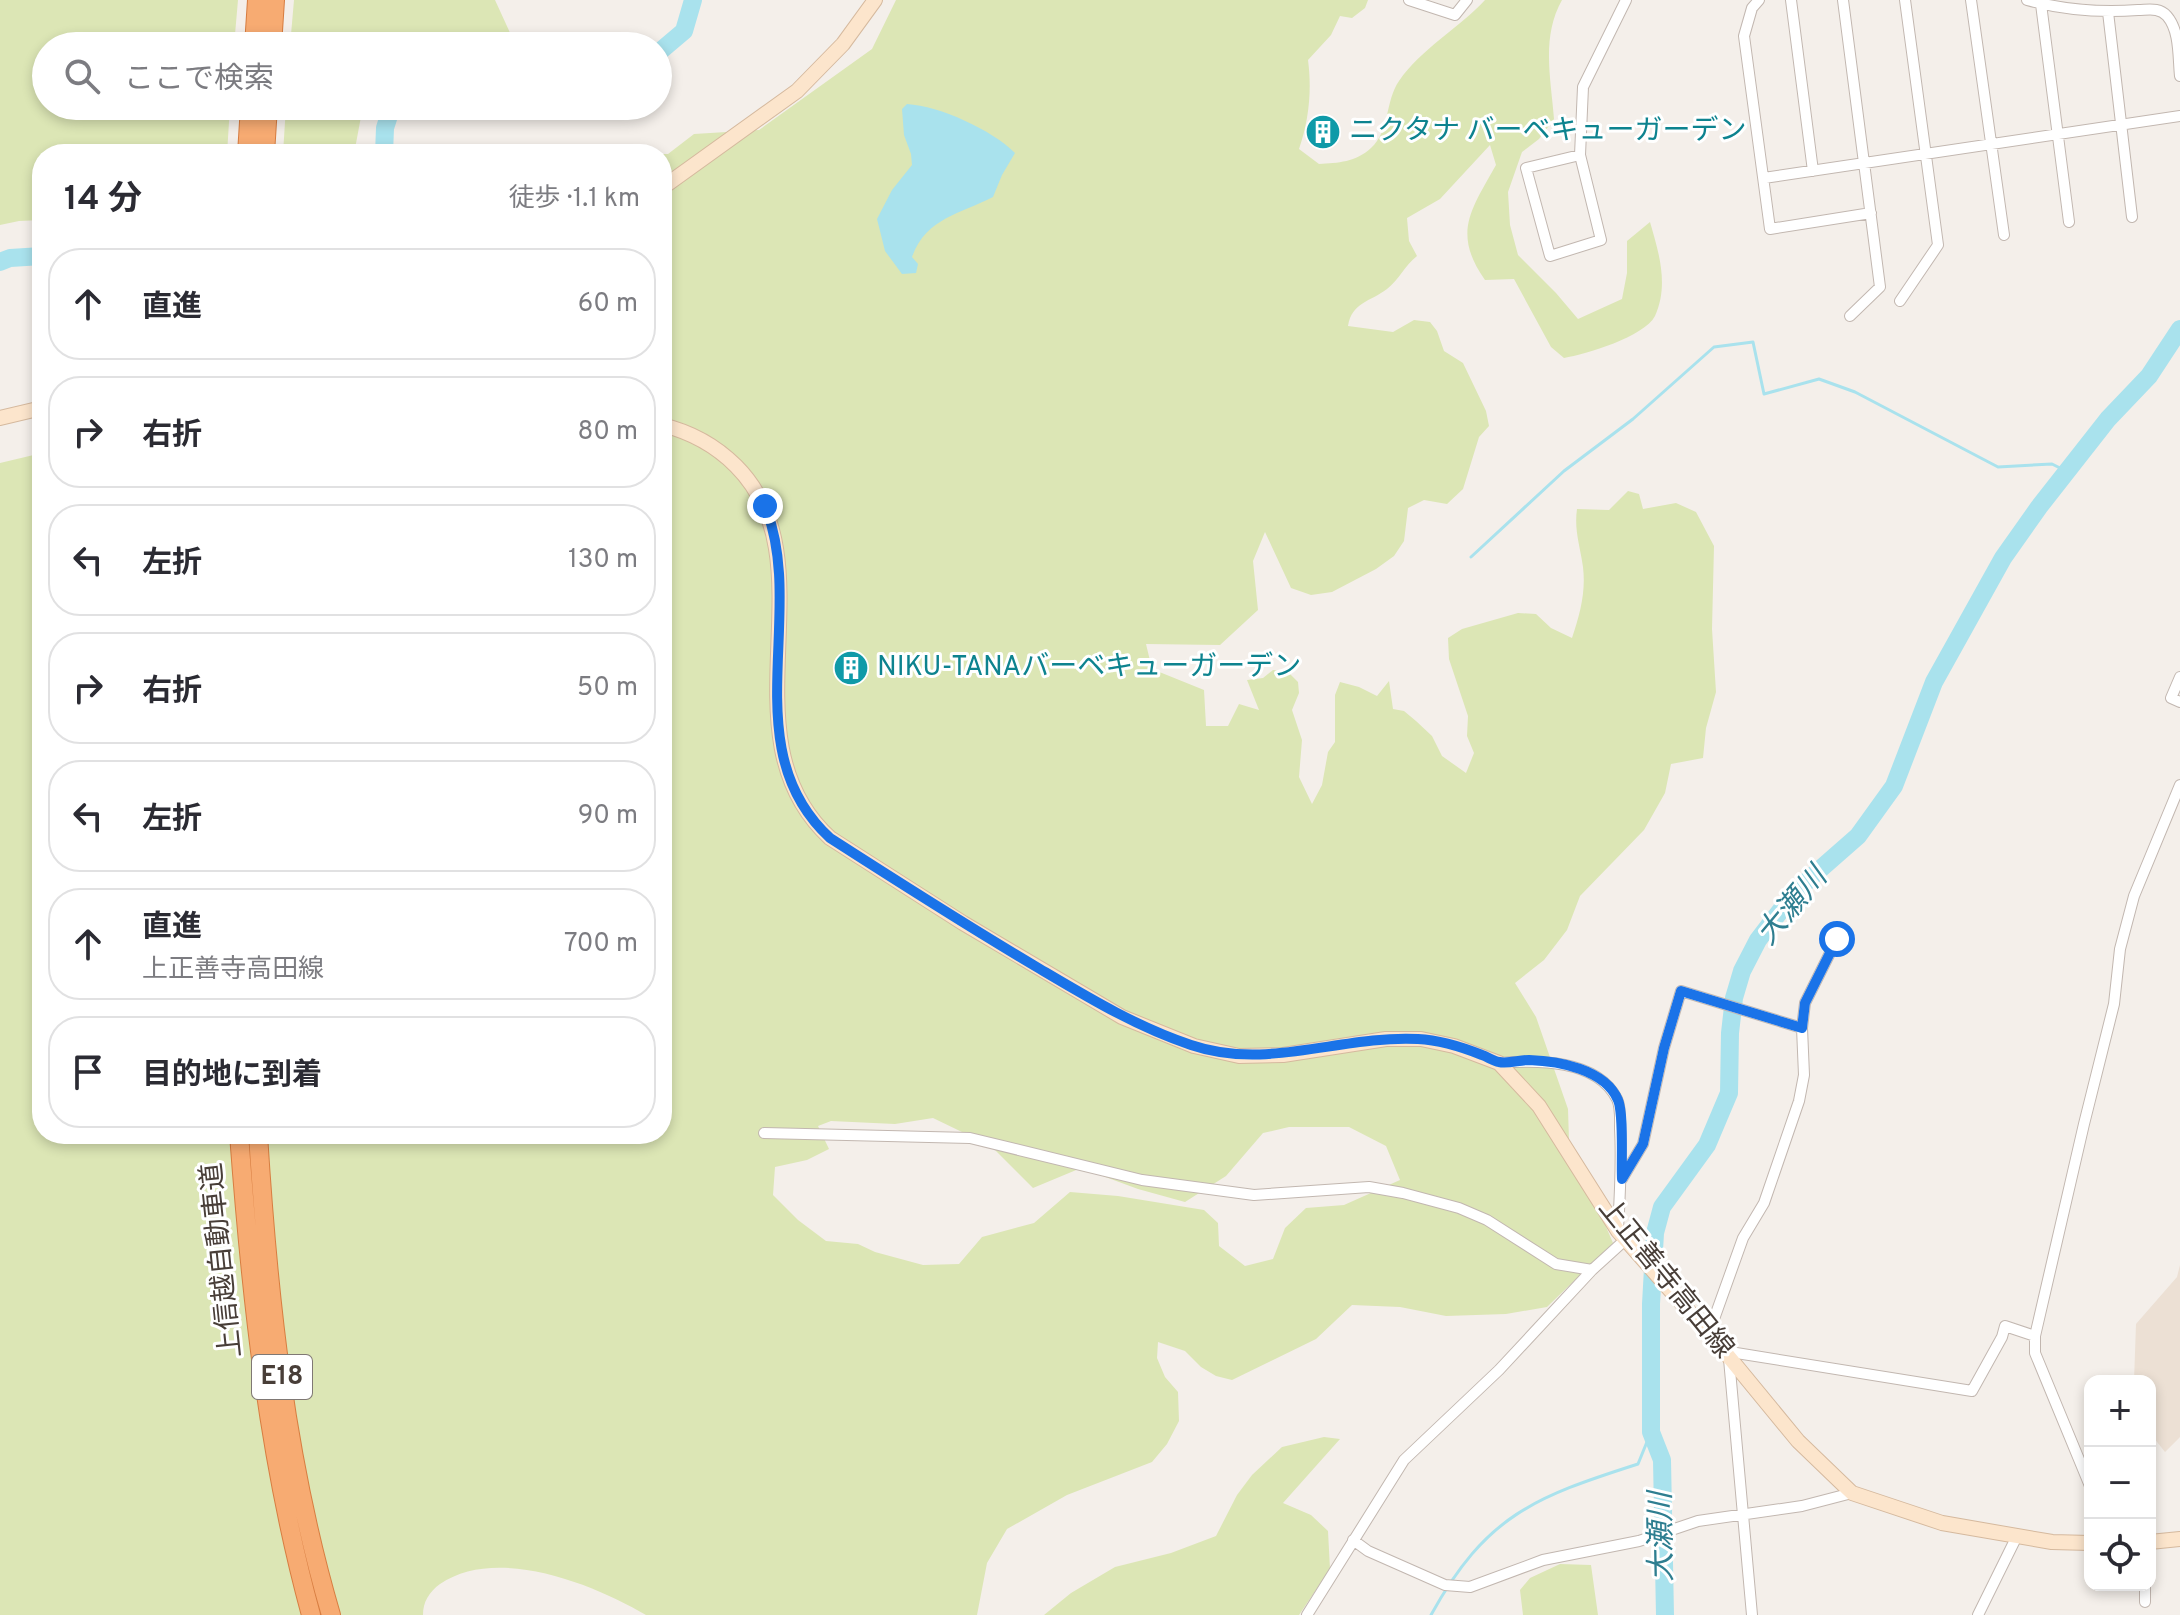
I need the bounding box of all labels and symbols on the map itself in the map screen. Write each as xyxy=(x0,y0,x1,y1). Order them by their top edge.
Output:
building icon: ニクタナ バーベキューガーデン xyxy=(1304,113,1342,151)
place label: ニクタナ バーベキューガーデン xyxy=(1349,114,1746,150)
route end xyxy=(747,488,783,524)
building icon: NIKU-TANAバーベキューガーデン xyxy=(832,649,870,687)
place label: NIKU-TANAバーベキューガーデン xyxy=(877,650,1301,686)
water label: 大瀬川 xyxy=(1750,858,1838,953)
route start xyxy=(1819,921,1855,957)
street label: 上信越自動車道 xyxy=(195,1161,251,1359)
street label: 上正善寺高田線 xyxy=(1589,1192,1741,1366)
road number: E18 xyxy=(252,1355,312,1399)
water label: 大瀬川 xyxy=(1644,1489,1682,1582)

